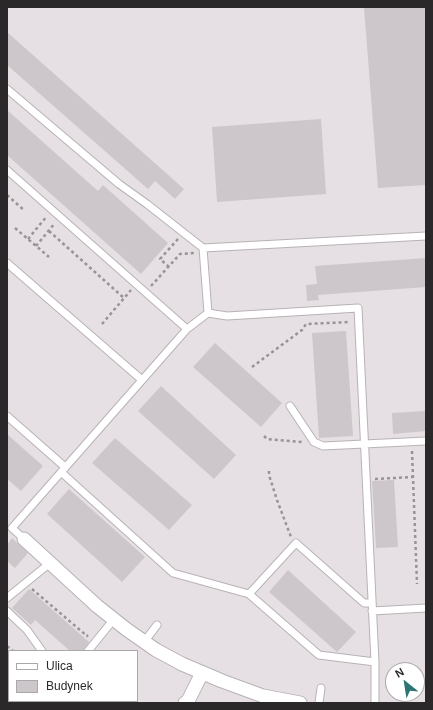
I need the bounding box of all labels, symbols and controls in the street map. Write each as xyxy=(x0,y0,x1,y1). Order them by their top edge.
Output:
legend xyxy=(8,650,138,702)
text: Ulica xyxy=(46,659,73,673)
north arrow xyxy=(385,662,425,702)
text: N xyxy=(393,665,406,680)
text: Budynek xyxy=(46,679,93,693)

